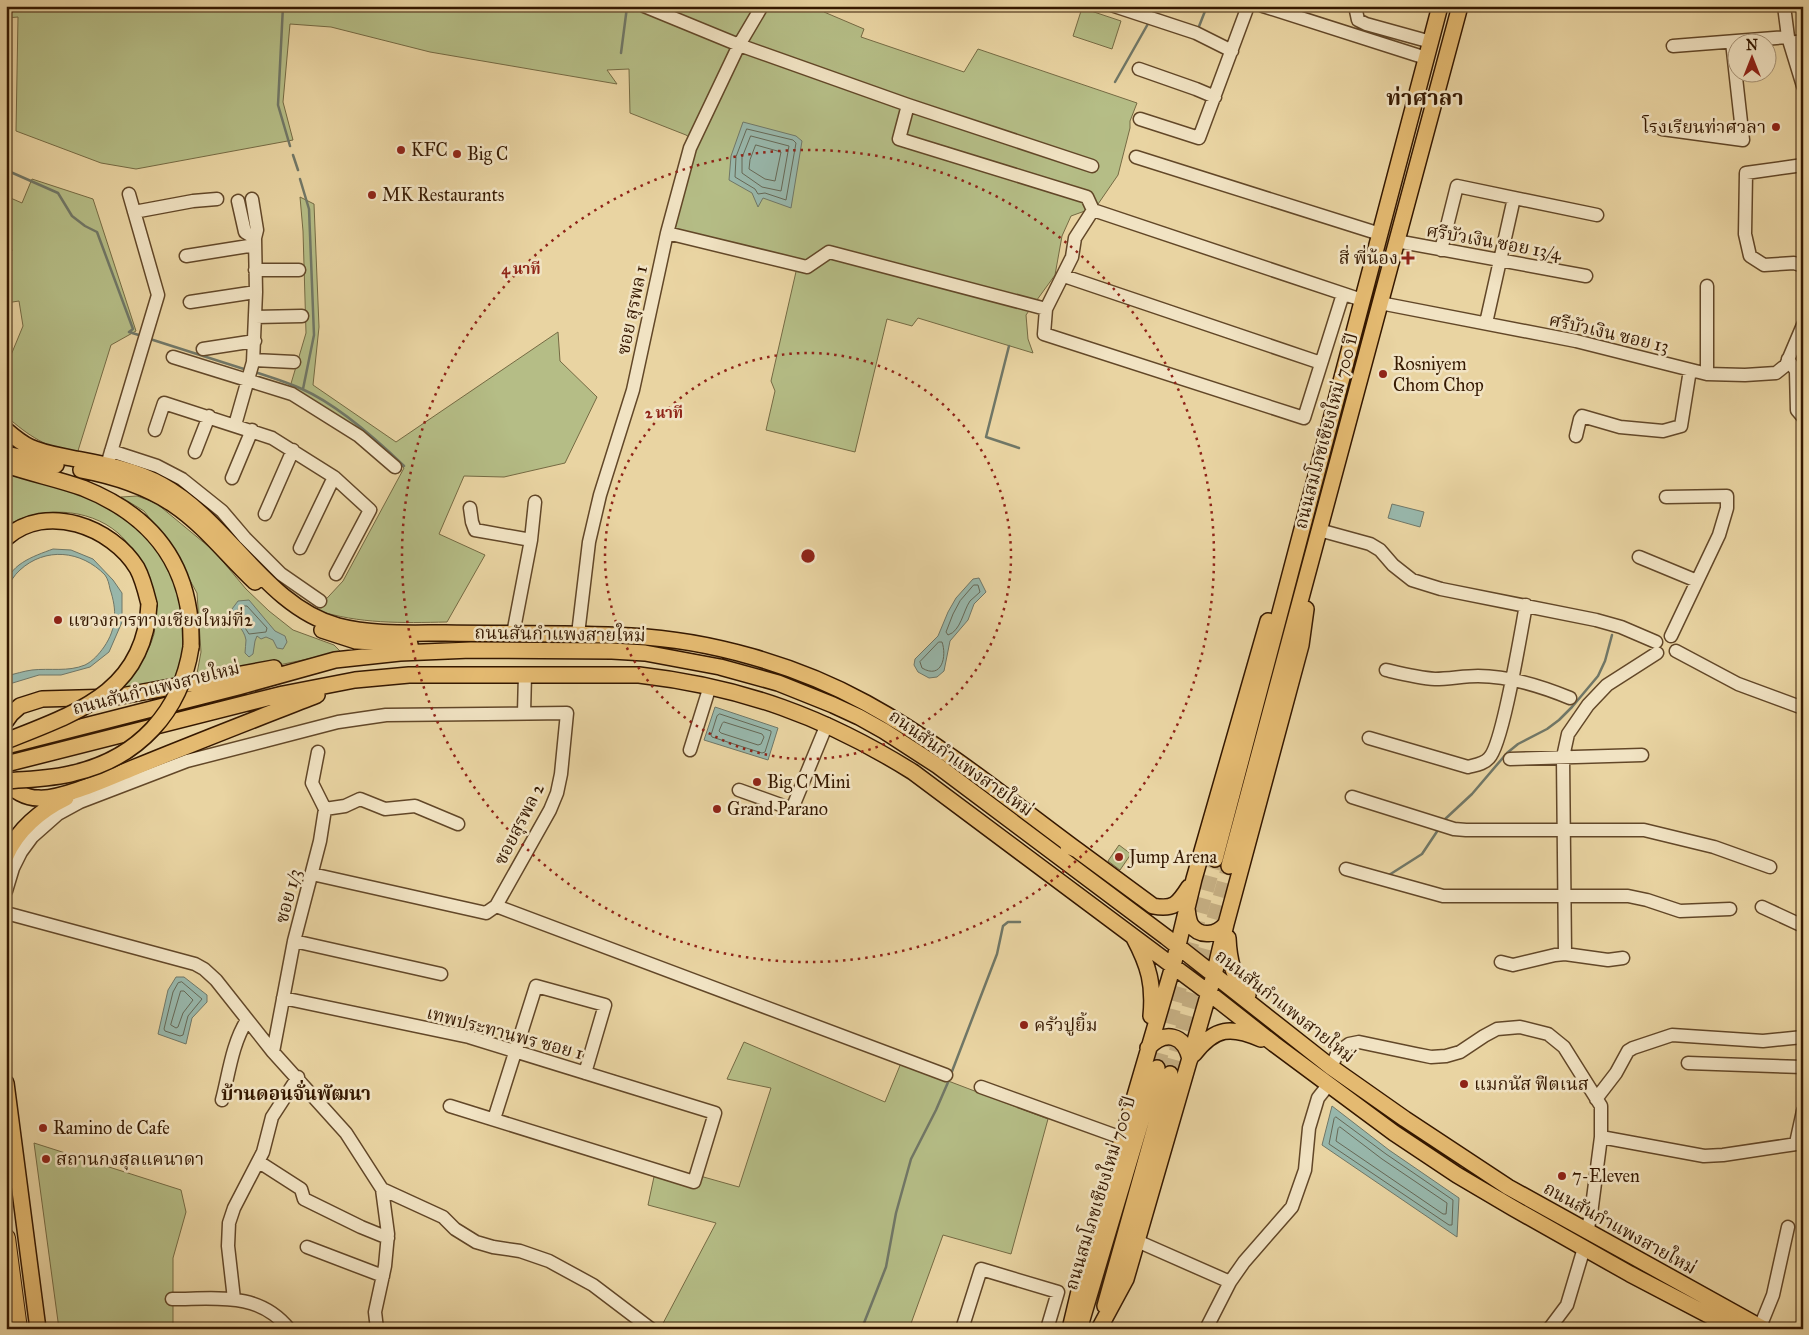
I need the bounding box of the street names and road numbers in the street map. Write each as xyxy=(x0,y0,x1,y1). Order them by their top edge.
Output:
street label: ศรีบัวเงิน ซอย 13/4 xyxy=(1425,219,1564,265)
street label: ซอย สุรพล 1 xyxy=(612,263,653,357)
street label: ศรีบัวเงิน ซอย 13 xyxy=(1547,309,1671,357)
street label: ถนนสมโภชเชียงใหม่ 700 ปี xyxy=(1287,330,1363,531)
street label: ถนนสันกำแพงสายใหม่ xyxy=(474,621,646,646)
street label: ถนนสันกำแพงสายใหม่ xyxy=(70,656,242,719)
street label: ถนนสันกำแพงสายใหม่ xyxy=(885,704,1038,821)
street label: ซอยสุรพล 2 xyxy=(489,779,550,869)
street label: ซอย 1/3 xyxy=(270,866,306,926)
street label: ถนนสันกำแพงสายใหม่ xyxy=(1211,944,1360,1067)
street label: เทพประทานพร ซอย 1 xyxy=(424,1002,586,1064)
street label: ถนนสมโภชเชียงใหม่ 700 ปี xyxy=(1058,1093,1140,1293)
street label: ถนนสันกำแพงสายใหม่ xyxy=(1540,1176,1701,1279)

